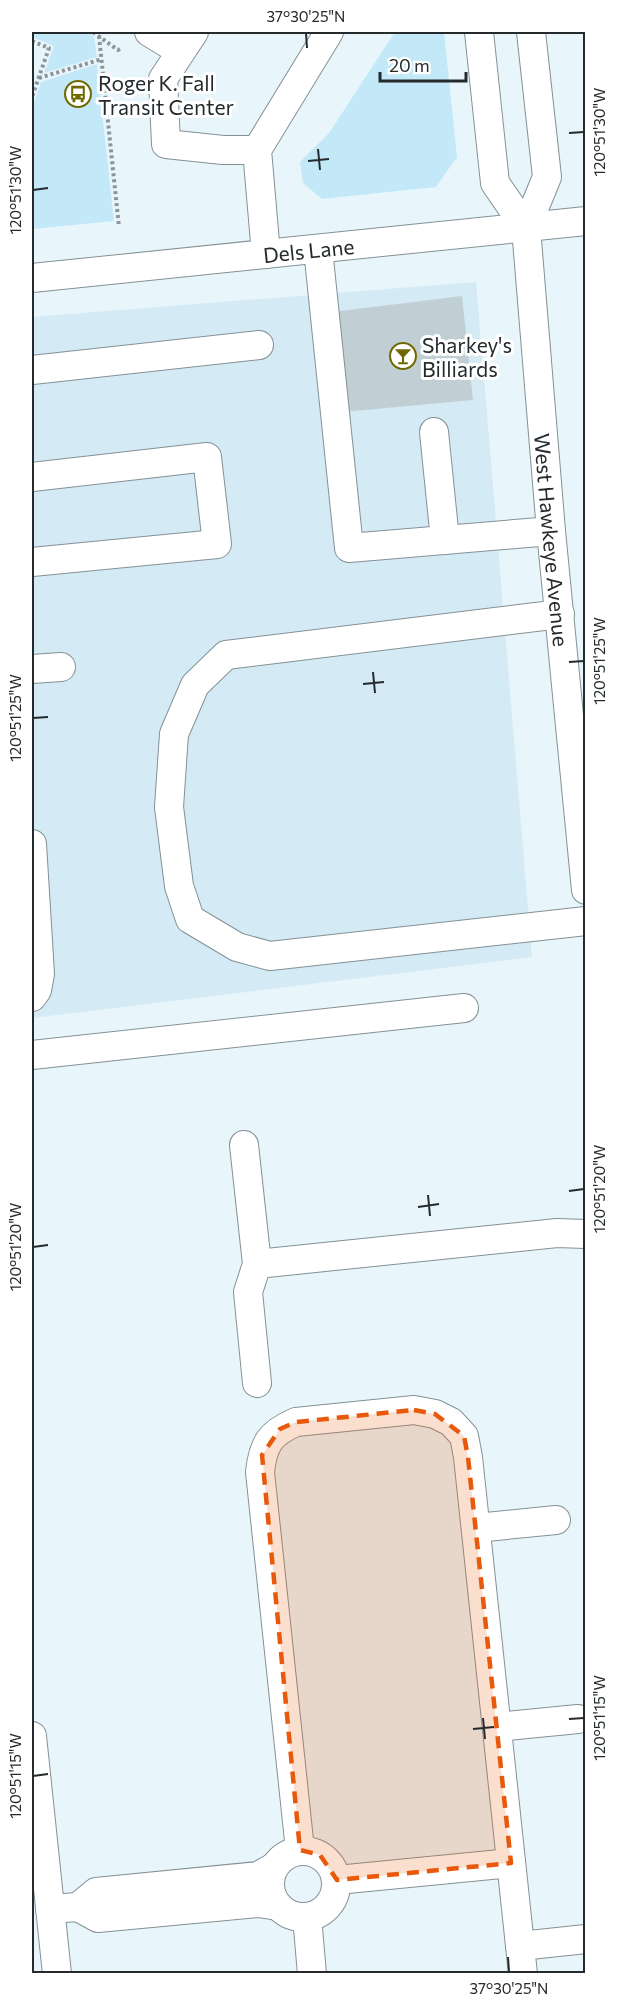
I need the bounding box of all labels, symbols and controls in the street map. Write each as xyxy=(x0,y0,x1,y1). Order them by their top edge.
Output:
text: 37°30'25"N xyxy=(267,7,345,25)
scale bar xyxy=(380,45,466,83)
text: 20 m xyxy=(389,54,430,76)
place label: Roger K. Fall Transit Center xyxy=(98,70,234,119)
bus stop icon: Roger K. Fall Transit Center xyxy=(63,79,93,109)
text: 120°51'30"W xyxy=(590,88,608,176)
text: 120°51'30"W xyxy=(6,146,24,234)
street label: Dels Lane xyxy=(262,232,355,267)
place label: Sharkey's Billiards xyxy=(422,332,512,381)
bar icon: Sharkey's Billiards xyxy=(388,341,418,371)
street label: West Hawkeye Avenue xyxy=(530,432,575,648)
text: 120°51'25"W xyxy=(590,617,608,705)
text: 120°51'25"W xyxy=(6,674,24,762)
text: 120°51'20"W xyxy=(590,1145,608,1233)
text: 120°51'20"W xyxy=(6,1203,24,1291)
text: 120°51'15"W xyxy=(590,1675,608,1761)
text: 120°51'15"W xyxy=(6,1733,24,1819)
text: 37°30'25"N xyxy=(470,1979,548,1997)

